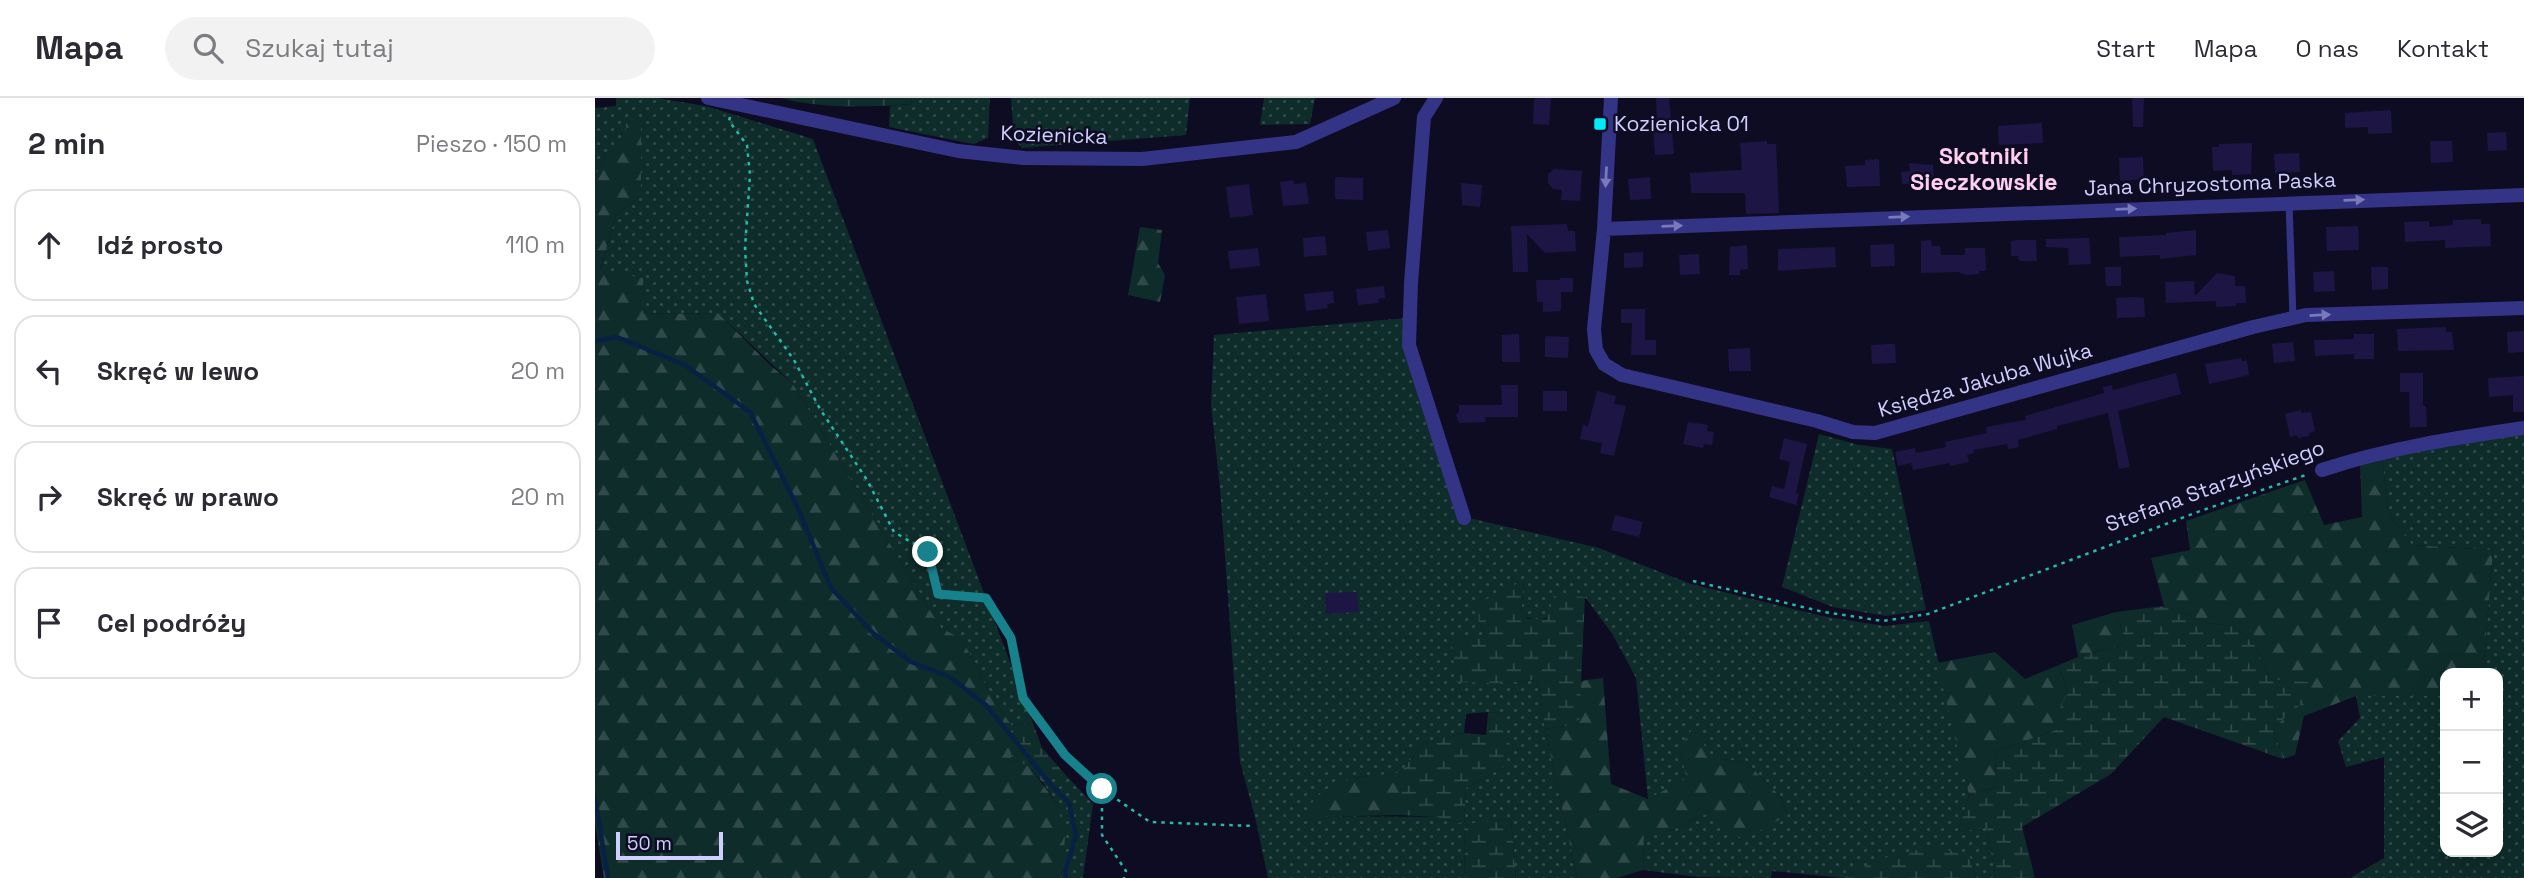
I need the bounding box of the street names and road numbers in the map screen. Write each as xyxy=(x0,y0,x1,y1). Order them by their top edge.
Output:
street label: Kozienicka xyxy=(1000,119,1108,150)
street label: Jana Chryzostoma Paska xyxy=(2083,166,2336,201)
street label: Księdza Jakuba Wujka xyxy=(1875,336,2095,423)
street label: Stefana Starzyńskiego xyxy=(2102,433,2328,538)

